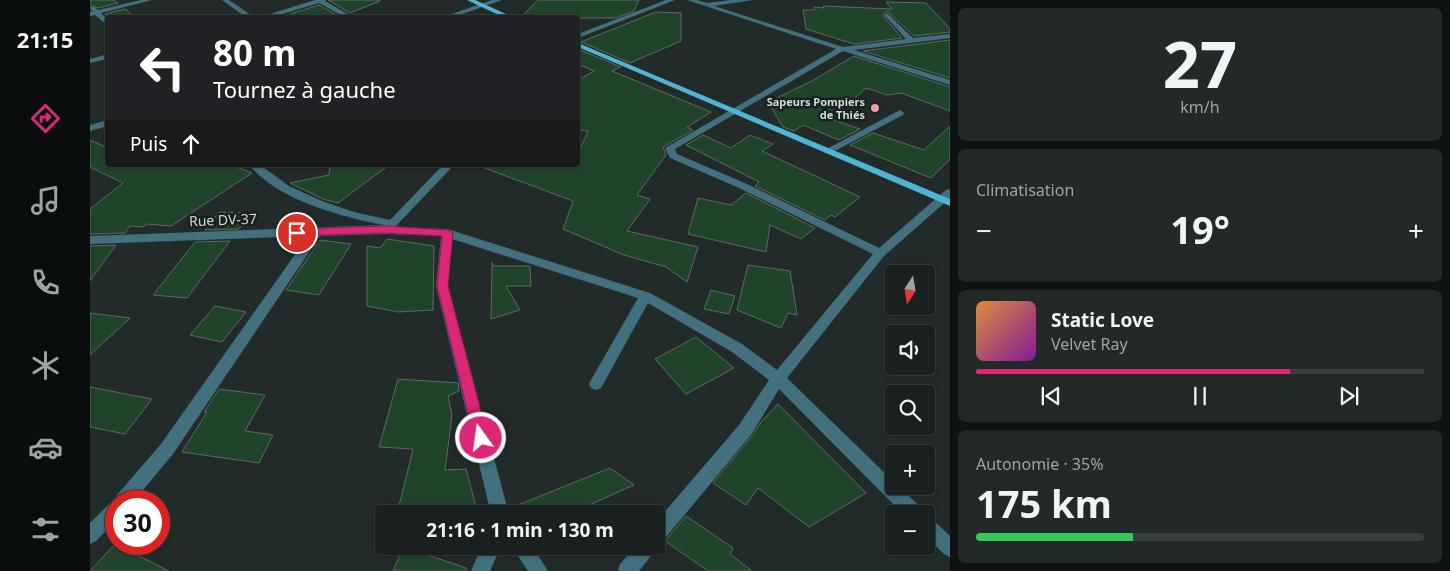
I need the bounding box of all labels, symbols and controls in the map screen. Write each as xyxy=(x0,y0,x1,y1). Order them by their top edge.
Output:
text: 27 xyxy=(1163,19,1237,107)
text: 21:15 xyxy=(17,24,73,54)
text: 80 m xyxy=(213,29,296,76)
icon: left xyxy=(130,35,195,100)
text: Tournez à gauche xyxy=(213,74,396,104)
place label: Sapeurs Pompiers de Thiés xyxy=(767,94,865,122)
text: km/h xyxy=(1180,96,1220,118)
icon: directions xyxy=(28,101,63,136)
marker: Sapeurs Pompiers de Thiés xyxy=(869,102,881,114)
icon: ahead xyxy=(177,130,205,158)
text: Puis xyxy=(130,131,167,157)
text: Climatisation xyxy=(976,179,1074,201)
icon: music xyxy=(28,183,63,218)
text: 19° xyxy=(1170,203,1230,255)
street label: Rue DV-37 xyxy=(189,209,257,230)
text: − xyxy=(976,211,992,249)
text: + xyxy=(1408,211,1424,249)
pin xyxy=(276,212,318,254)
icon: arrive xyxy=(283,219,311,247)
icon: phone xyxy=(28,265,63,300)
north arrow xyxy=(885,265,935,315)
map controls xyxy=(885,265,935,555)
text: Static Love xyxy=(1051,307,1154,333)
button: sound xyxy=(885,325,935,375)
text: Velvet Ray xyxy=(1051,333,1128,355)
icon: climate xyxy=(28,348,63,383)
icon: previous xyxy=(1037,382,1065,410)
icon: pause xyxy=(1186,382,1214,410)
icon: next xyxy=(1335,382,1363,410)
button: search xyxy=(885,385,935,435)
position arrow xyxy=(454,411,506,463)
icon: car xyxy=(28,430,63,465)
button: + xyxy=(885,445,935,495)
text: Autonomie · 35% xyxy=(976,453,1103,475)
text: 175 km xyxy=(976,477,1112,529)
speed limit sign: 30 xyxy=(105,490,170,555)
button: − xyxy=(885,505,935,555)
icon: filters xyxy=(28,512,63,547)
text: 21:16 · 1 min · 130 m xyxy=(426,517,614,543)

